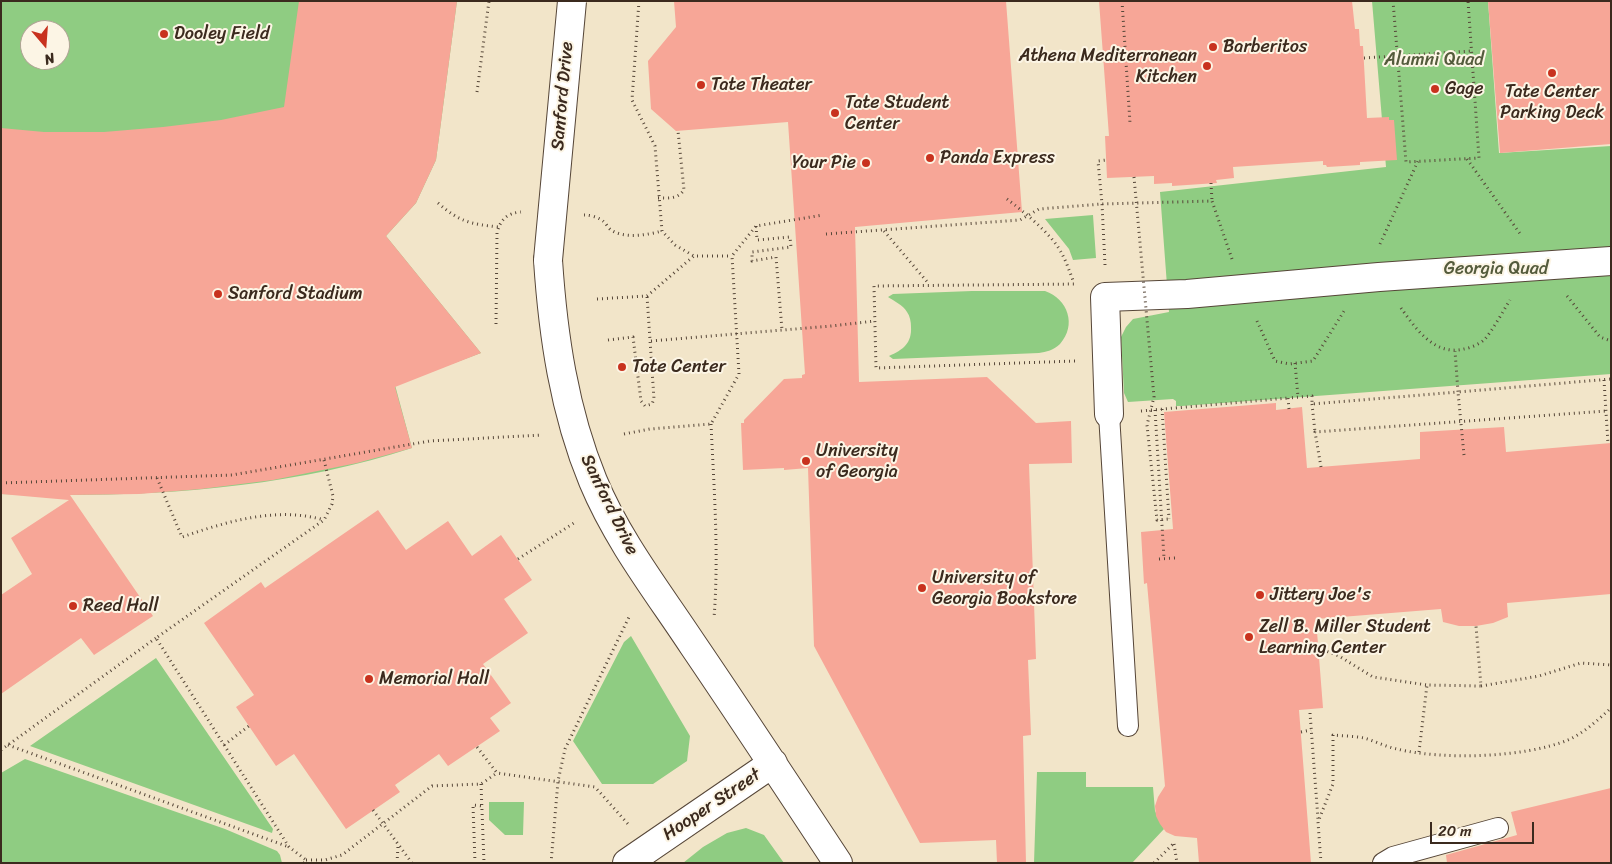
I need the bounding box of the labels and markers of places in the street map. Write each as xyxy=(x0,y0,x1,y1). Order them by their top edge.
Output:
place label: Dooley Field xyxy=(174,23,270,45)
marker: Dooley Field xyxy=(158,28,170,40)
place label: Barberitos xyxy=(1223,36,1307,58)
marker: Barberitos xyxy=(1207,41,1219,53)
place label: Athena Mediterranean Kitchen xyxy=(1019,45,1197,88)
marker: Athena Mediterranean Kitchen xyxy=(1201,60,1213,72)
marker: Tate Center Parking Deck xyxy=(1546,67,1558,79)
place label: Tate Theater xyxy=(711,74,812,96)
place label: Gage xyxy=(1445,78,1484,100)
marker: Tate Theater xyxy=(695,79,707,91)
place label: Tate Center Parking Deck xyxy=(1500,81,1604,124)
marker: Gage xyxy=(1429,83,1441,95)
place label: Tate Student Center xyxy=(845,92,949,134)
marker: Tate Student Center xyxy=(829,107,841,119)
place label: Panda Express xyxy=(940,147,1055,169)
place label: Your Pie xyxy=(792,152,856,174)
marker: Panda Express xyxy=(924,152,936,164)
marker: Your Pie xyxy=(860,157,872,169)
place label: Sanford Stadium xyxy=(228,283,363,305)
marker: Sanford Stadium xyxy=(212,288,224,300)
place label: Tate Center xyxy=(632,356,726,378)
marker: Tate Center xyxy=(616,361,628,373)
place label: University of Georgia xyxy=(816,440,898,482)
marker: University of Georgia xyxy=(800,455,812,467)
place label: University of Georgia Bookstore xyxy=(932,567,1077,610)
marker: University of Georgia Bookstore xyxy=(916,582,928,594)
place label: Jittery Joe's xyxy=(1270,584,1371,606)
marker: Jittery Joe's xyxy=(1254,589,1266,601)
place label: Reed Hall xyxy=(83,595,159,617)
marker: Reed Hall xyxy=(67,600,79,612)
place label: Zell B. Miller Student Learning Center xyxy=(1259,616,1431,659)
marker: Zell B. Miller Student Learning Center xyxy=(1243,631,1255,643)
place label: Memorial Hall xyxy=(379,668,489,690)
marker: Memorial Hall xyxy=(363,673,375,685)

